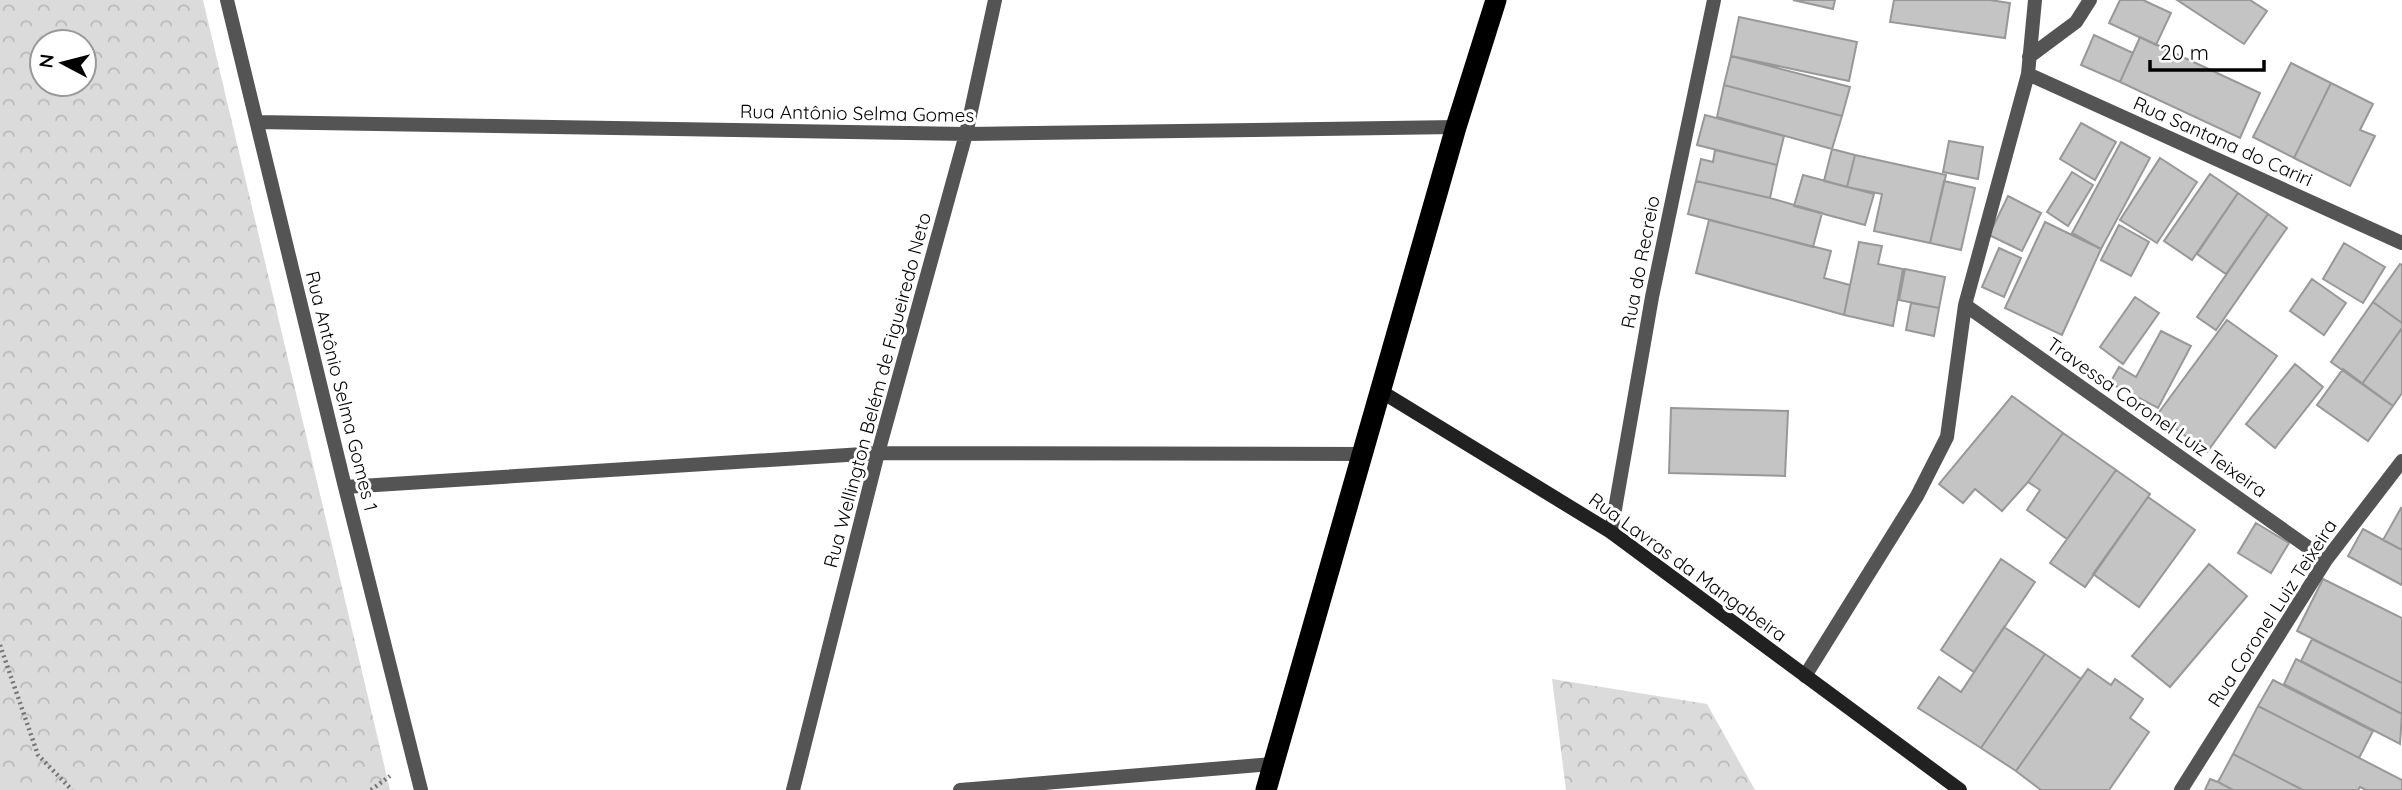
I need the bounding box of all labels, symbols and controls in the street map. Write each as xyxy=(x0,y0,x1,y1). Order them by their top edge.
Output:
north arrow xyxy=(28,28,98,98)
scale bar xyxy=(2150,28,2264,72)
text: 20 m xyxy=(2160,39,2209,65)
text: N xyxy=(33,53,59,69)
street label: Rua Santana do Cariri xyxy=(2130,91,2316,191)
street label: Rua Antônio Selma Gomes xyxy=(740,99,974,127)
street label: Rua do Recreio xyxy=(1615,194,1665,330)
street label: Rua Wellington Belém de Figueiredo Neto xyxy=(818,210,936,570)
street label: Rua Antônio Selma Gomes 1 xyxy=(301,268,383,514)
street label: Travessa Coronel Luiz Teixeira xyxy=(2042,332,2272,502)
street label: Rua Lavras da Mangabeira xyxy=(1584,487,1792,647)
street label: Rua Coronel Luiz Teixeira xyxy=(2202,515,2342,711)

